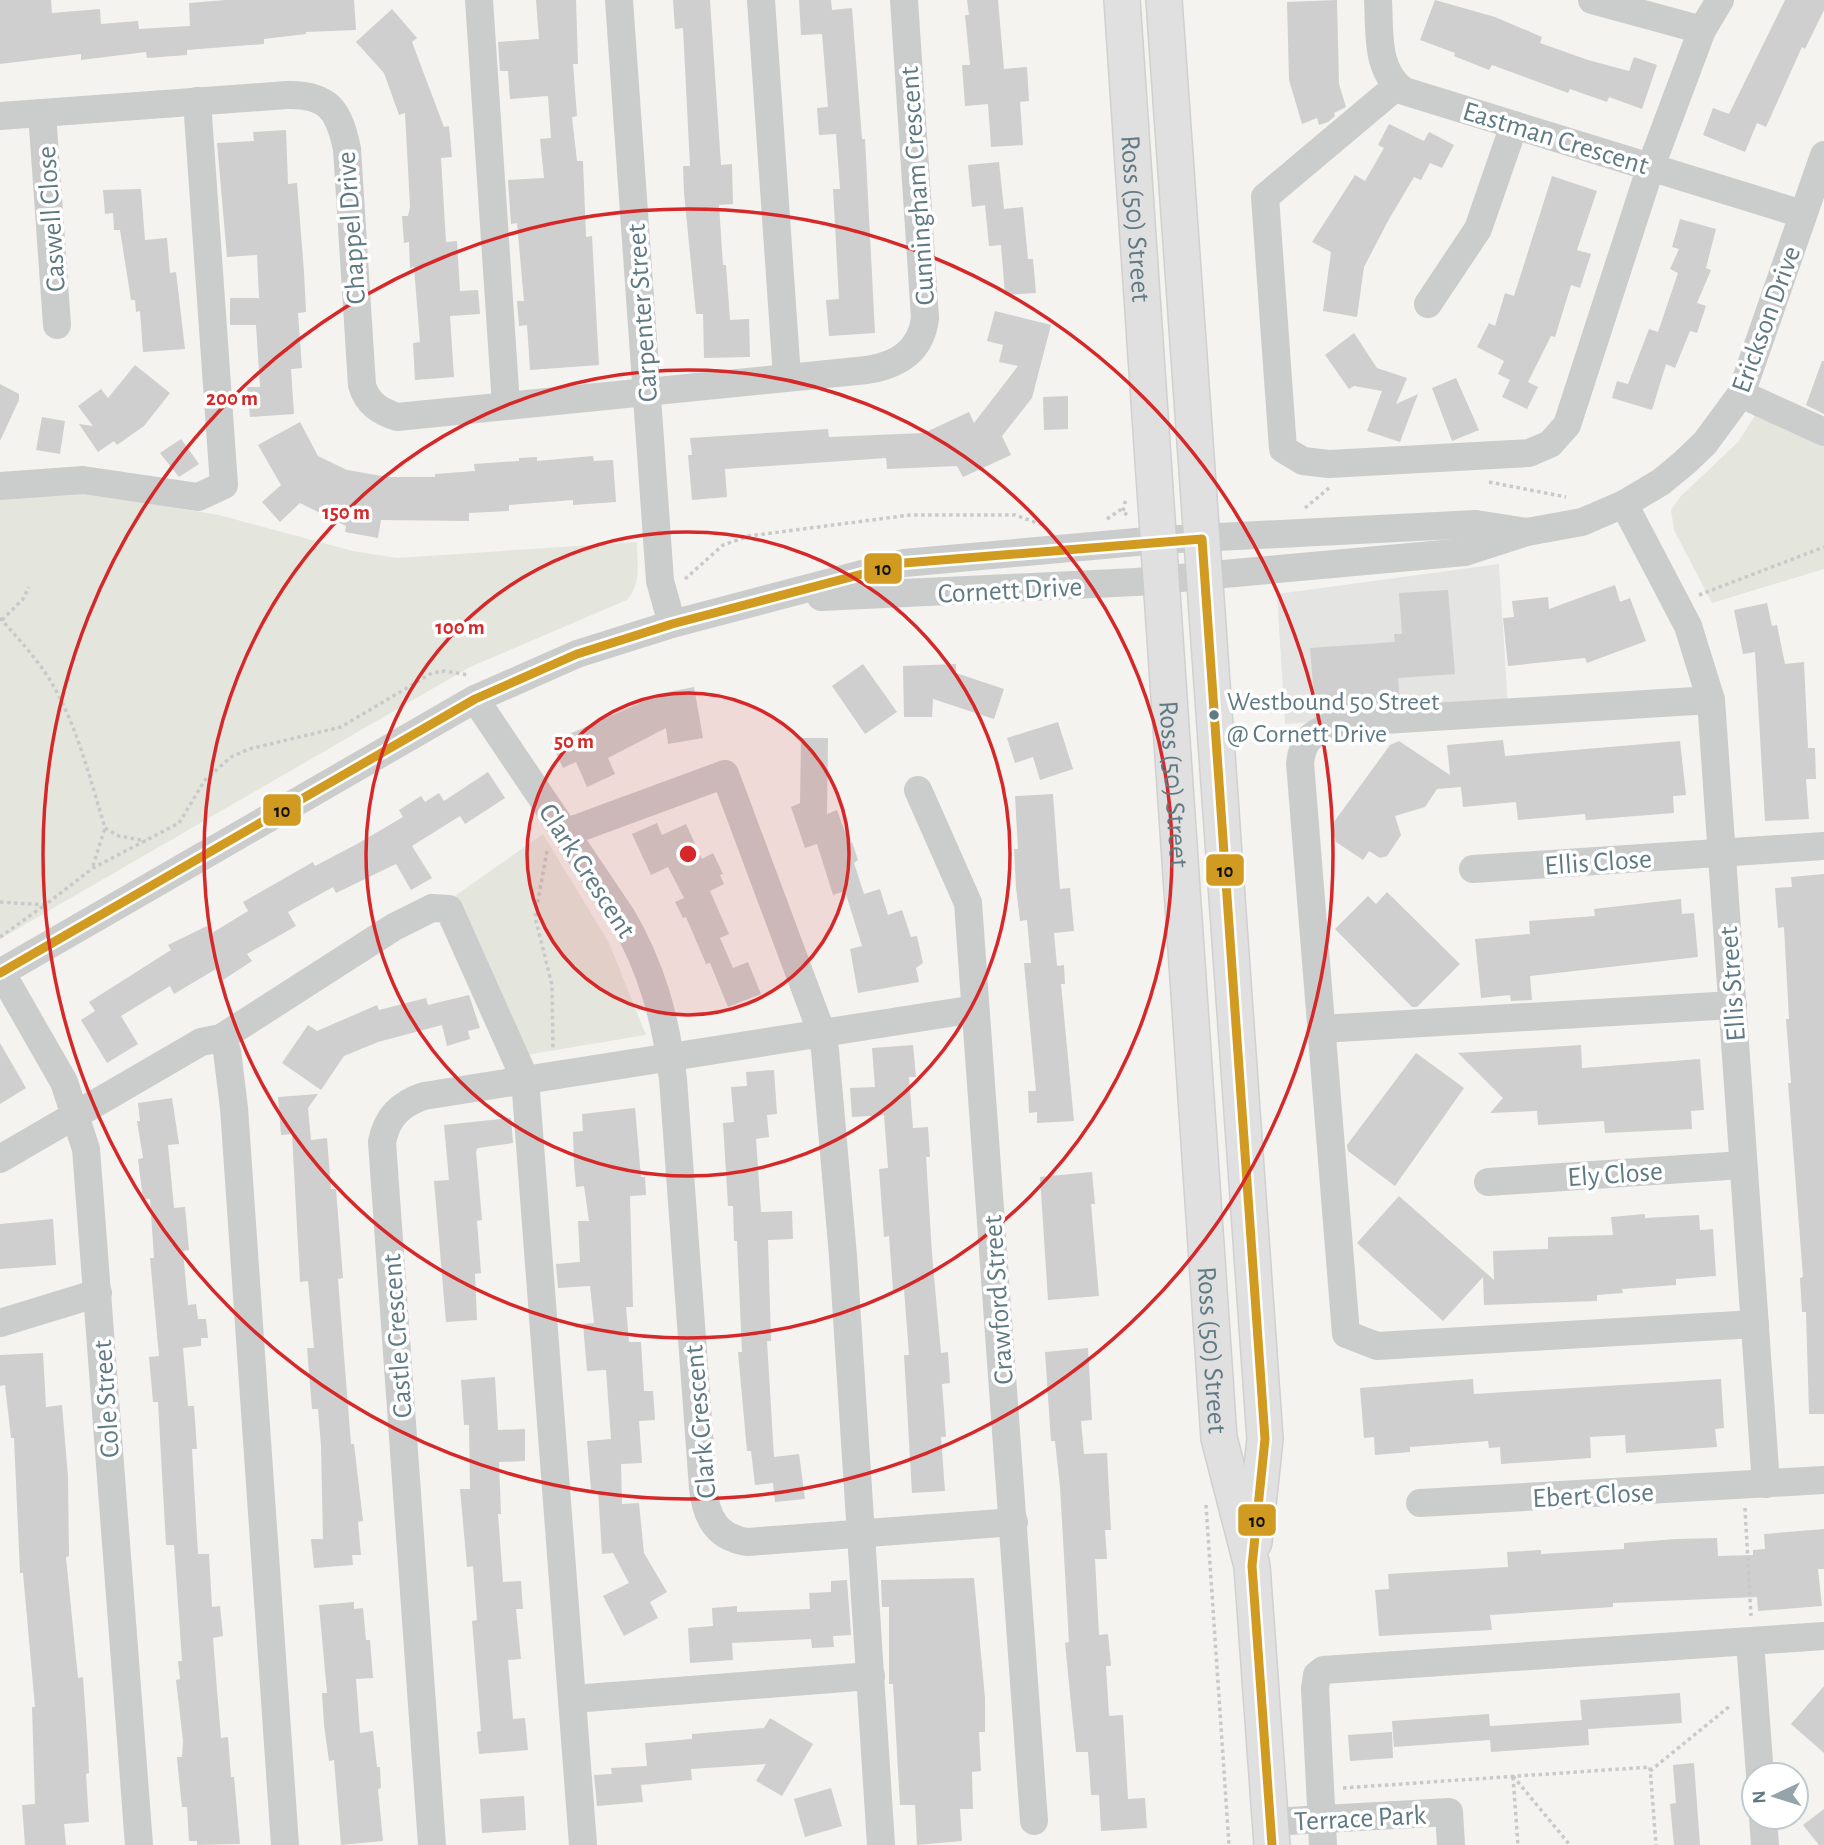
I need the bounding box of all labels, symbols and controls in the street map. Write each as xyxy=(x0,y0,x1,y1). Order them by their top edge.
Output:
street label: Cunningham Crescent xyxy=(896,65,940,306)
street label: Eastman Crescent xyxy=(1459,97,1652,180)
street label: Ross (50) Street xyxy=(1115,134,1154,303)
street label: Caswell Close xyxy=(33,145,71,293)
street label: Chappel Drive xyxy=(333,150,371,305)
street label: Carpenter Street xyxy=(623,223,663,403)
street label: Erickson Drive xyxy=(1727,243,1806,397)
text: 200 m xyxy=(206,388,258,409)
text: 150 m xyxy=(322,502,370,523)
line badge: 10 xyxy=(863,552,903,585)
text: 10 xyxy=(875,560,891,579)
street label: Cornett Drive xyxy=(937,573,1083,609)
text: 100 m xyxy=(435,617,485,638)
place label: Westbound 50 Street @ Cornett Drive xyxy=(1227,689,1439,747)
street label: Ross (50) Street xyxy=(1153,700,1193,869)
marker: Westbound 50 Street @ Cornett Drive xyxy=(1207,708,1221,722)
text: 50 m xyxy=(554,731,594,752)
line badge: 10 xyxy=(262,793,302,827)
street label: Clark Crescent xyxy=(533,799,640,943)
text: 10 xyxy=(274,802,290,821)
centre of rings xyxy=(676,842,700,866)
street label: Ellis Close xyxy=(1544,845,1653,881)
line badge: 10 xyxy=(1205,853,1245,887)
text: 10 xyxy=(1217,862,1233,881)
street label: Ellis Street xyxy=(1715,925,1751,1042)
street label: Ely Close xyxy=(1567,1158,1664,1192)
street label: Crawford Street xyxy=(979,1214,1019,1385)
street label: Castle Crescent xyxy=(378,1253,418,1419)
street label: Ross (50) Street xyxy=(1191,1266,1231,1435)
street label: Cole Street xyxy=(89,1339,125,1459)
street label: Clark Crescent xyxy=(680,1344,722,1500)
street label: Ebert Close xyxy=(1532,1479,1655,1513)
line badge: 10 xyxy=(1237,1503,1277,1537)
text: 10 xyxy=(1249,1512,1265,1531)
north arrow xyxy=(1740,1761,1810,1831)
text: N xyxy=(1750,1790,1769,1804)
street label: Terrace Park xyxy=(1293,1802,1427,1836)

